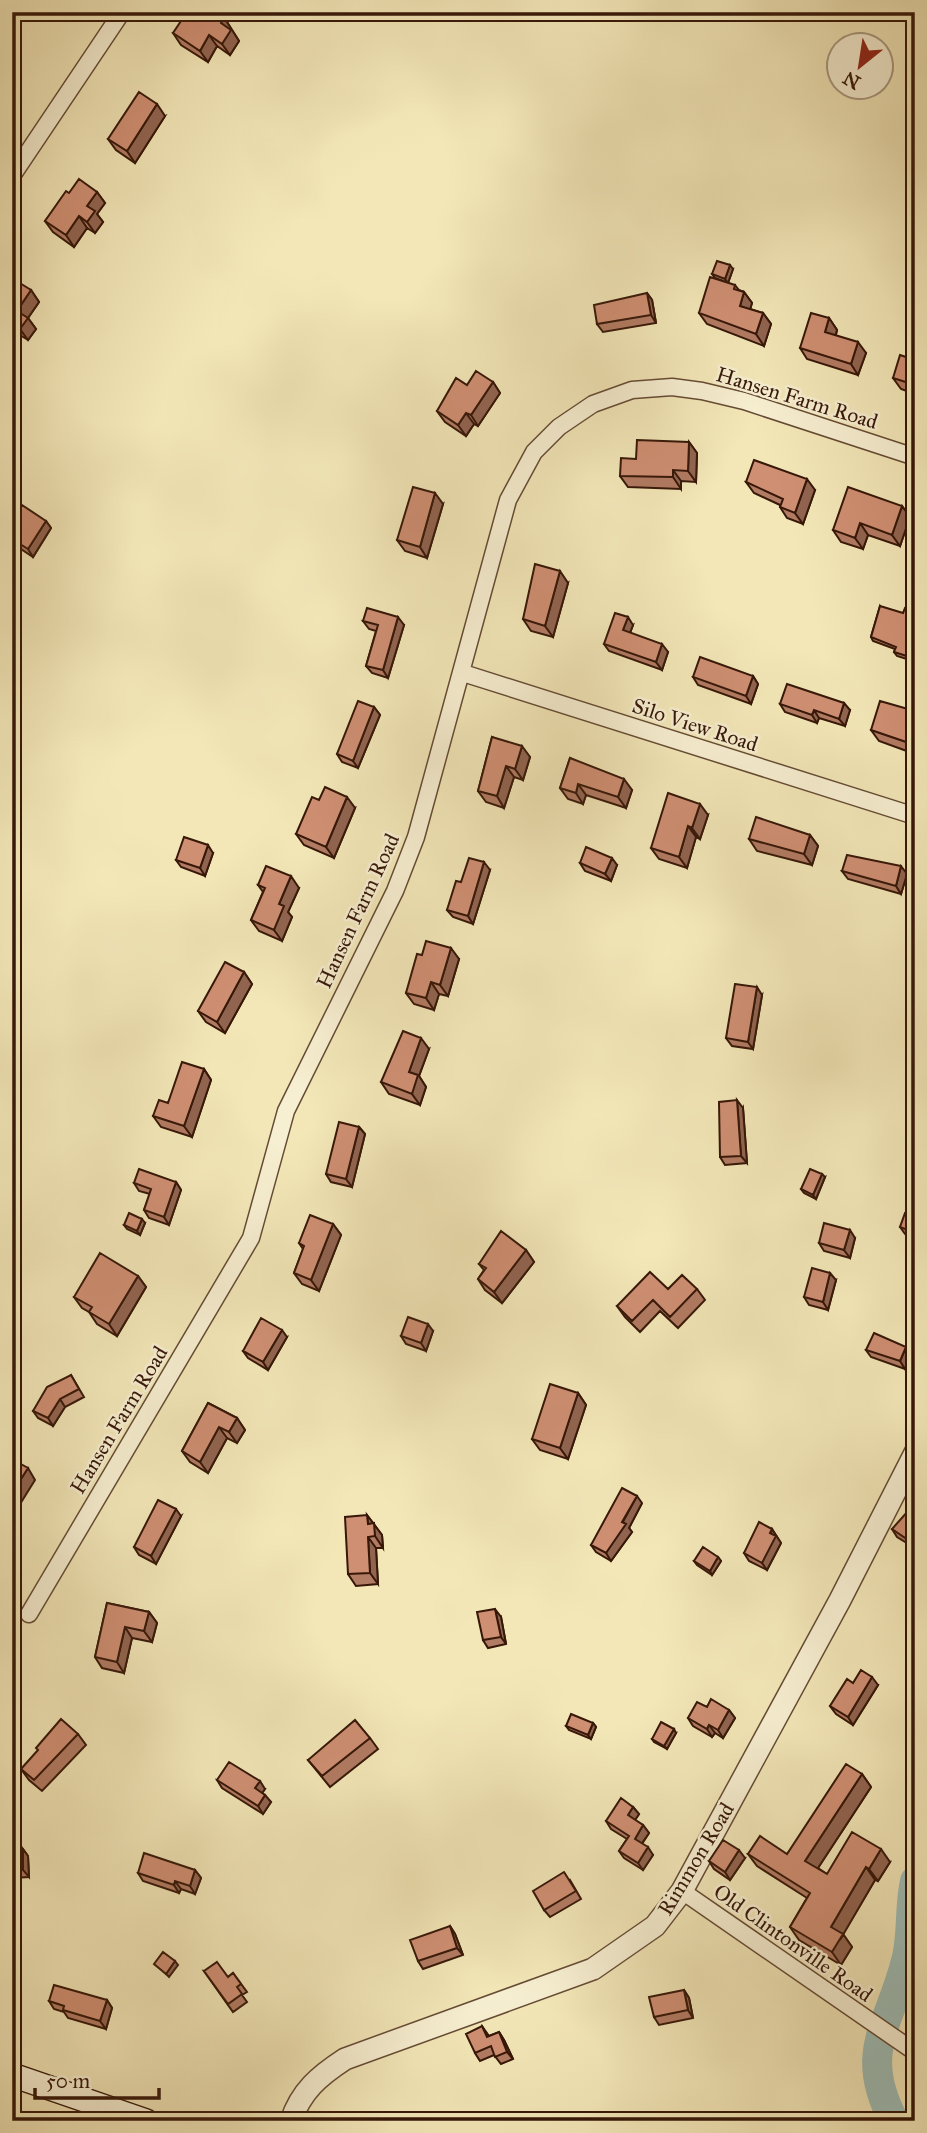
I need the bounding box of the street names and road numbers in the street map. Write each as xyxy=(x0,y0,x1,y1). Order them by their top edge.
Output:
street label: Hansen Farm Road xyxy=(713,361,881,435)
street label: Silo View Road xyxy=(629,692,762,758)
street label: Hansen Farm Road xyxy=(311,829,405,992)
street label: Hansen Farm Road xyxy=(65,1341,174,1499)
street label: Rimmon Road xyxy=(652,1797,740,1920)
street label: Old Clintonville Road xyxy=(708,1878,878,2008)

